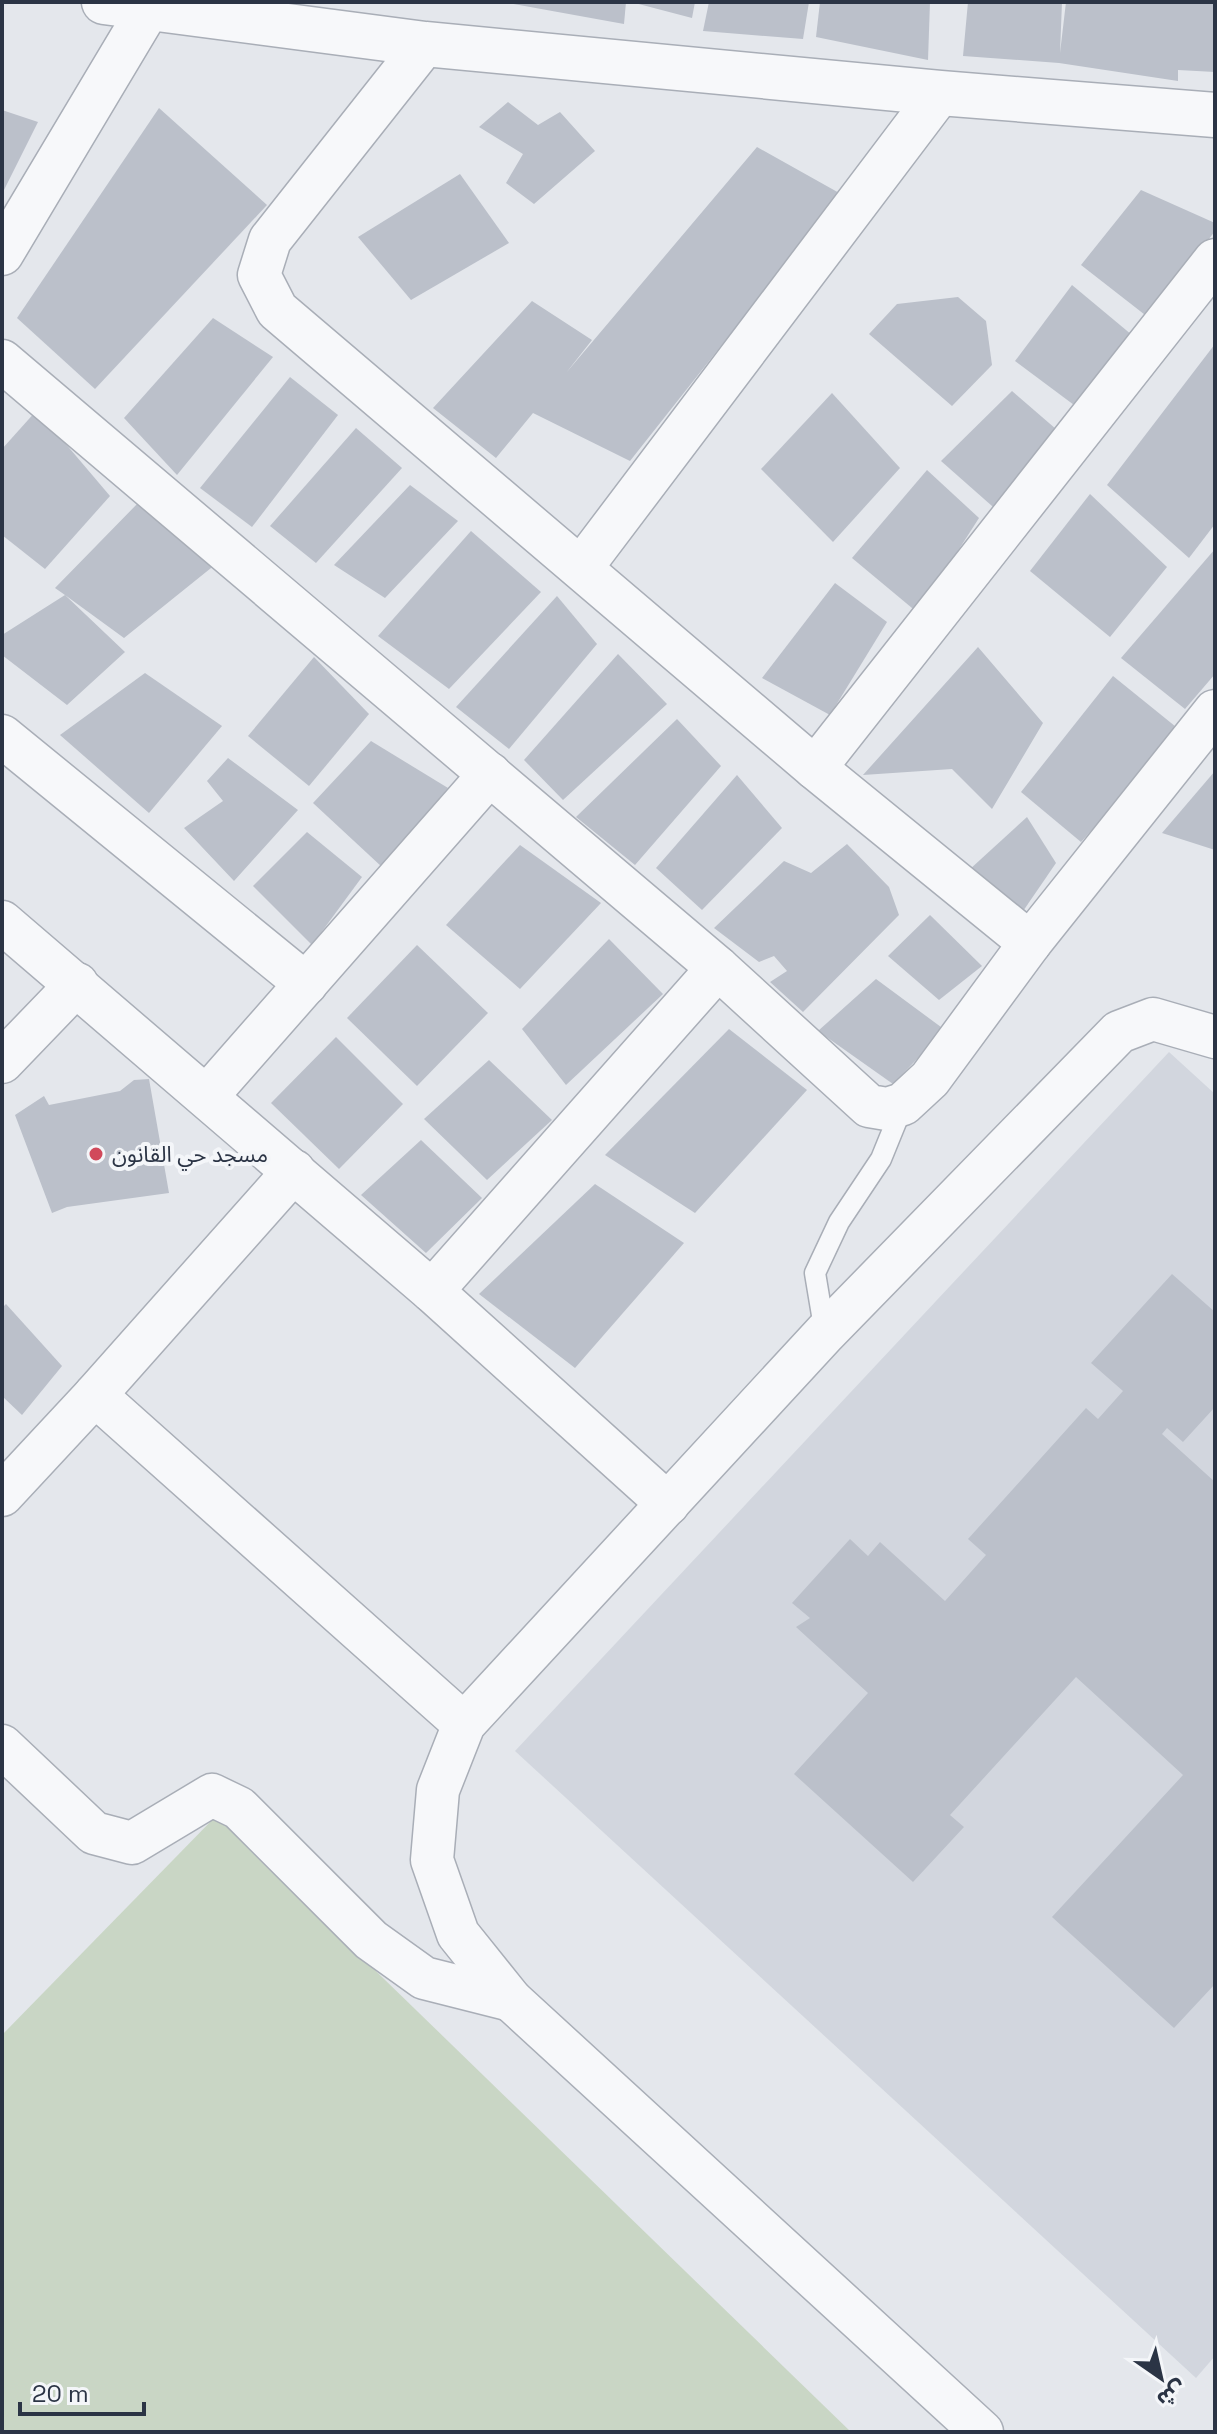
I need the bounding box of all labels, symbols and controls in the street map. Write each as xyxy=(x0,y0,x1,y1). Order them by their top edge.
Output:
place label: مسجد حي القانون xyxy=(112,1140,268,1171)
marker: مسجد حي القانون xyxy=(87,1145,105,1163)
north arrow xyxy=(1121,2338,1201,2418)
scale bar xyxy=(20,2366,144,2416)
text: ش xyxy=(1152,2375,1193,2415)
text: 20 m xyxy=(32,2378,89,2409)

